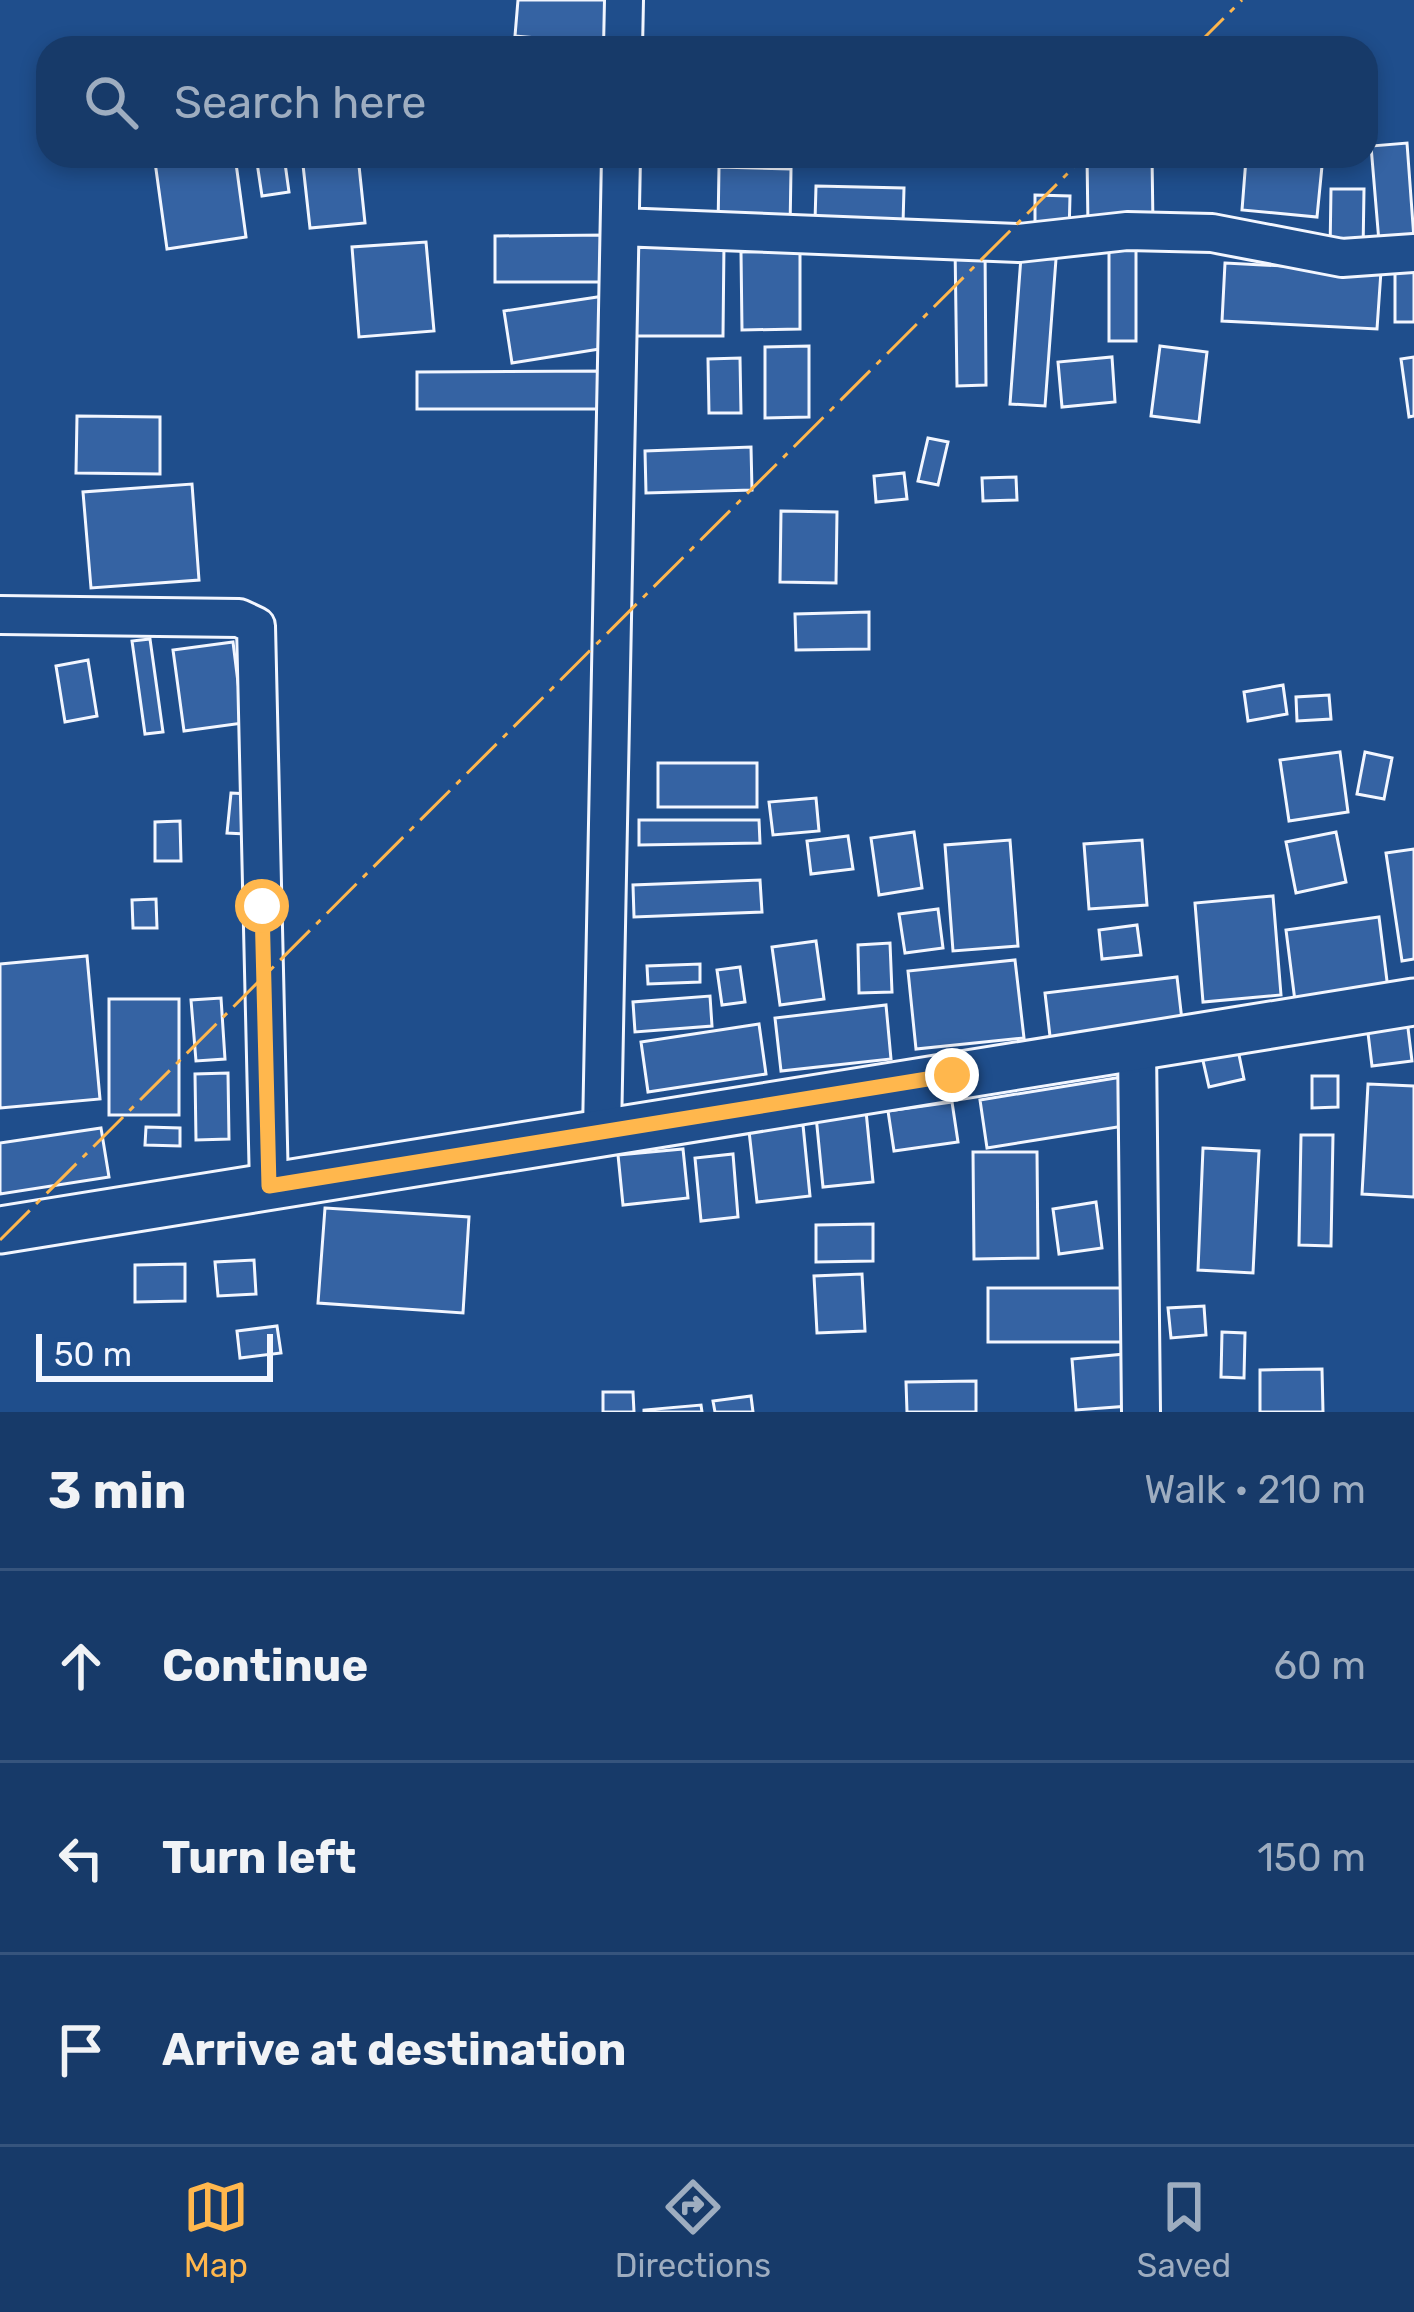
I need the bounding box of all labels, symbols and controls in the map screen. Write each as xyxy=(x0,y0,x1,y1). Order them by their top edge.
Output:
search box xyxy=(36,36,1378,168)
icon: search xyxy=(78,69,144,135)
text: Search here xyxy=(174,76,426,129)
route start xyxy=(235,879,289,933)
route end xyxy=(925,1048,979,1102)
scale bar xyxy=(36,1328,273,1381)
text: 50 m xyxy=(54,1335,132,1374)
text: 3 min xyxy=(48,1460,187,1521)
text: Walk · 210 m xyxy=(1144,1467,1366,1513)
icon: ahead xyxy=(48,1633,114,1699)
text: Continue xyxy=(162,1639,368,1692)
text: 60 m xyxy=(1273,1643,1366,1689)
icon: left xyxy=(48,1825,114,1891)
text: Turn left xyxy=(162,1831,356,1884)
text: 150 m xyxy=(1257,1835,1366,1881)
icon: arrive xyxy=(48,2017,114,2083)
text: Arrive at destination xyxy=(162,2023,627,2076)
tab: Map xyxy=(183,2174,249,2285)
tab: Directions xyxy=(615,2174,771,2285)
tab: Saved xyxy=(1137,2174,1231,2285)

